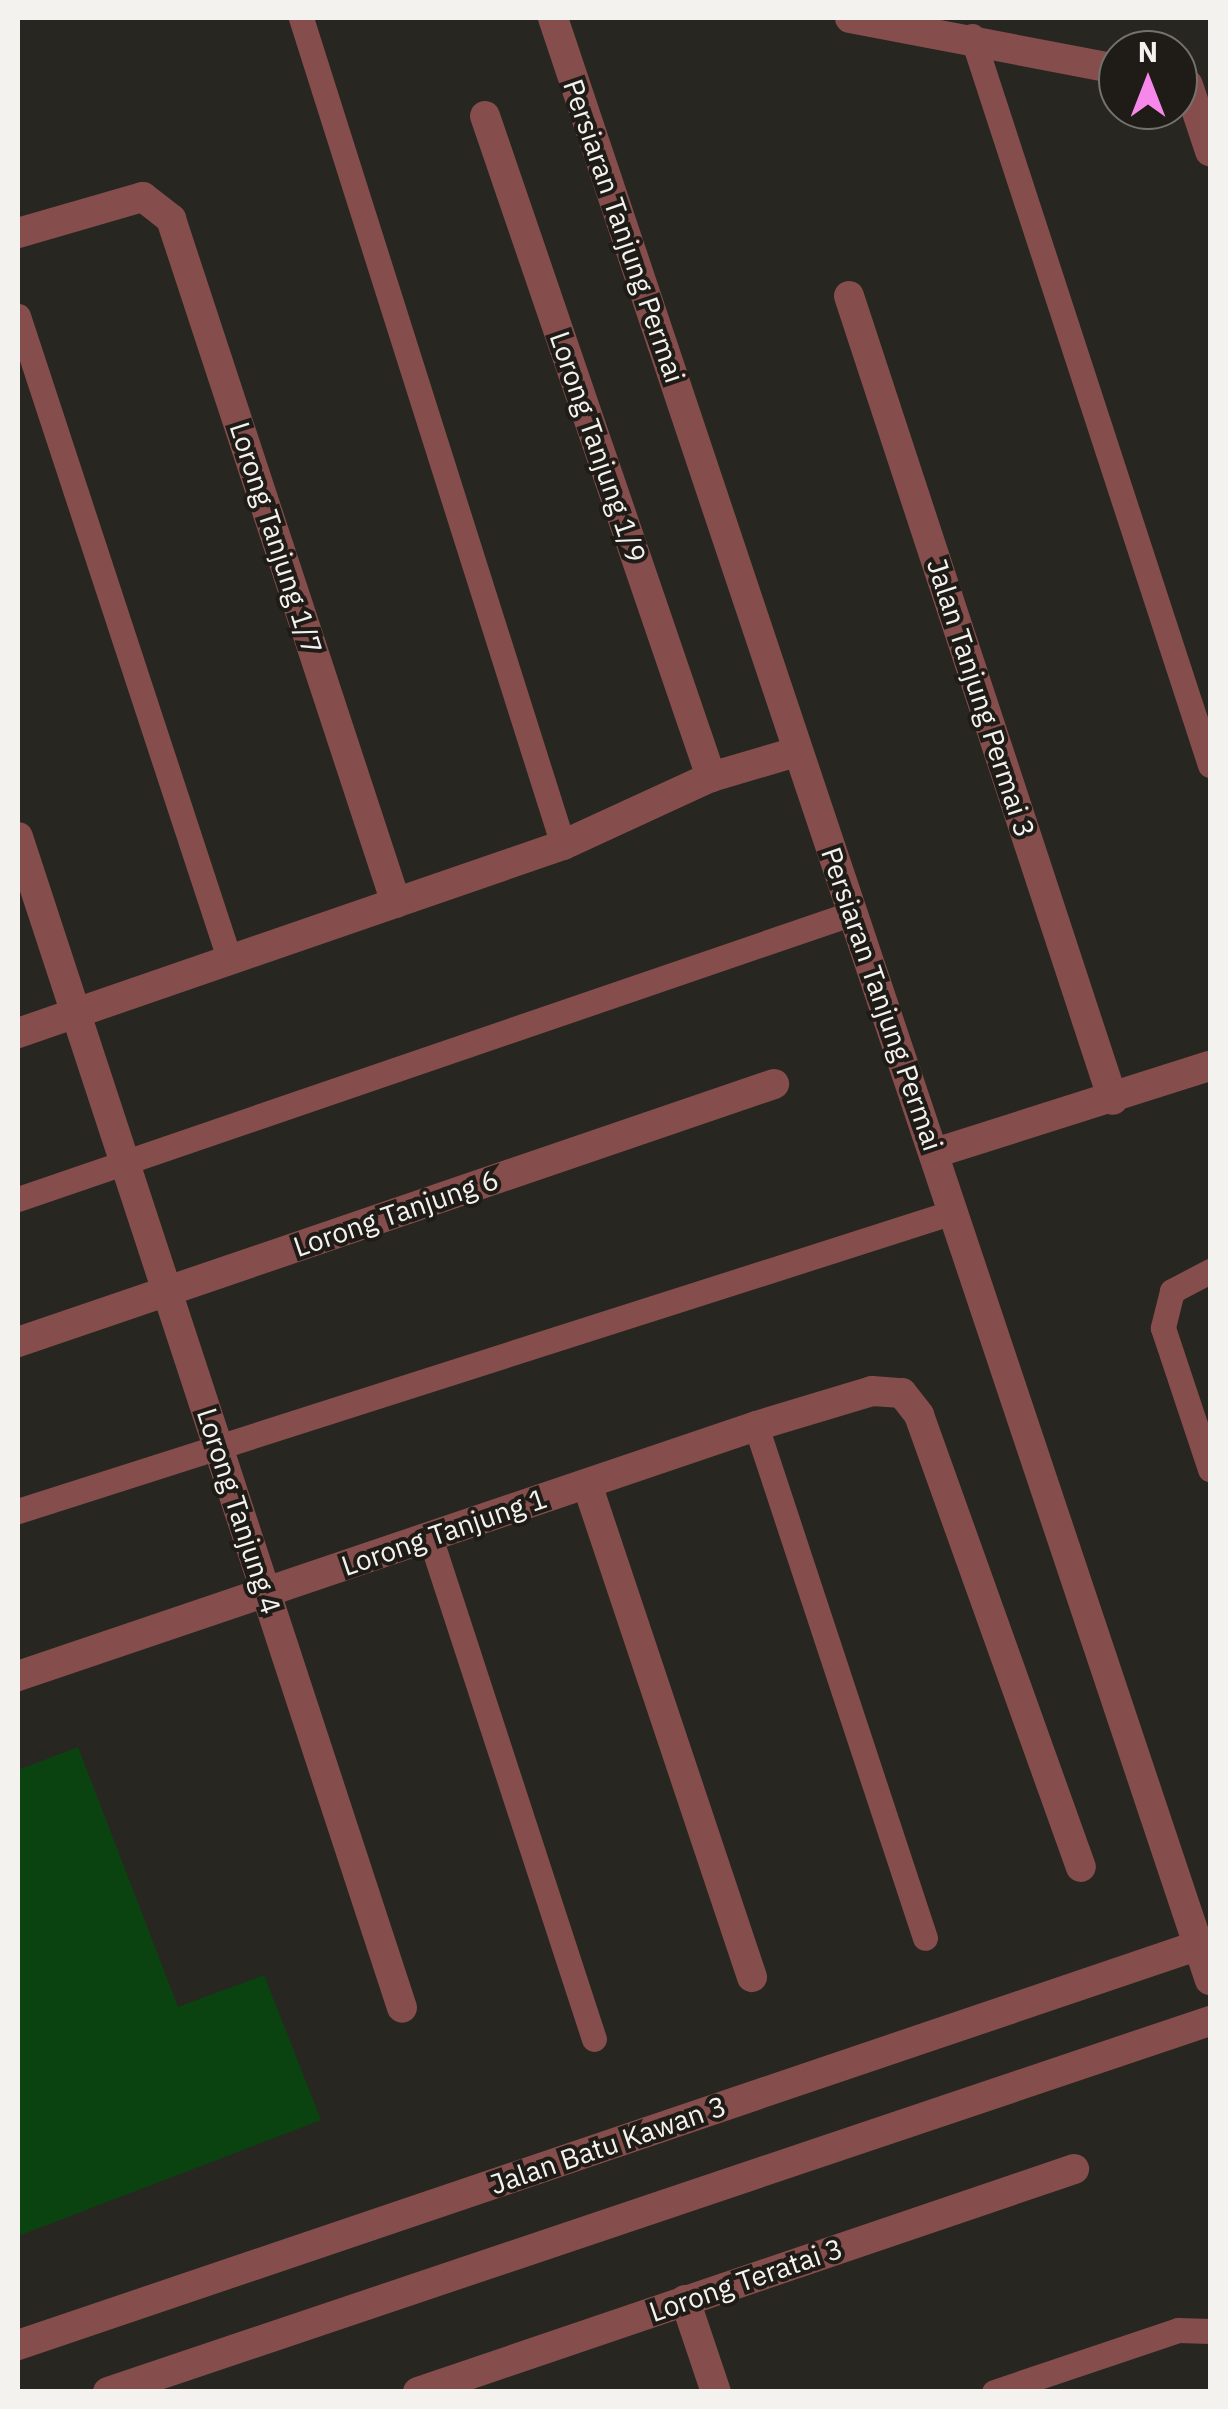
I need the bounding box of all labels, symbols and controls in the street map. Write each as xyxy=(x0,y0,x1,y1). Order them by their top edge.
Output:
north arrow xyxy=(1098,30,1198,130)
text: N xyxy=(1138,33,1158,70)
street label: Persiaran Tanjung Permai xyxy=(556,75,692,387)
street label: Lorong Tanjung 1/9 xyxy=(543,327,653,567)
street label: Lorong Tanjung 1/7 xyxy=(223,418,329,658)
street label: Jalan Tanjung Permai 3 xyxy=(920,554,1042,842)
street label: Persiaran Tanjung Permai xyxy=(814,843,950,1155)
street label: Lorong Tanjung 6 xyxy=(289,1162,503,1264)
street label: Lorong Tanjung 4 xyxy=(190,1404,288,1618)
street label: Lorong Tanjung 1 xyxy=(337,1481,551,1583)
street label: Jalan Batu Kawan 3 xyxy=(485,2089,731,2201)
street label: Lorong Teratai 3 xyxy=(645,2231,847,2329)

